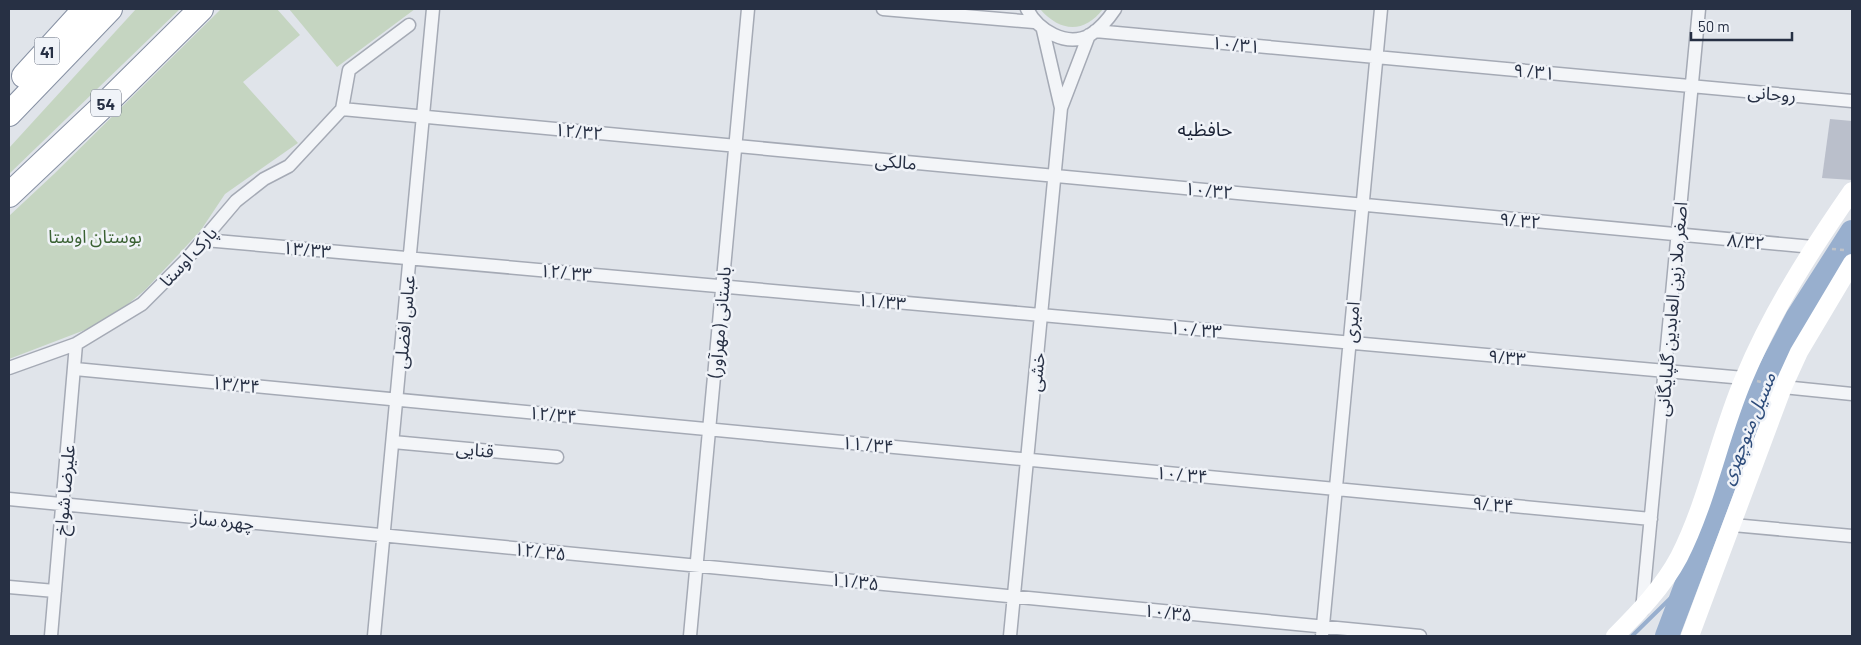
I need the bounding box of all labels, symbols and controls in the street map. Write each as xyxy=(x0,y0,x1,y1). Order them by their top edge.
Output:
scale bar xyxy=(1691,10,1792,42)
text: 50 m xyxy=(1698,17,1730,35)
street label: ۱۰/۳۱ xyxy=(1211,31,1261,57)
road number: 41 xyxy=(34,37,60,64)
street label: ۹ /۳۱ xyxy=(1512,58,1556,84)
street label: روحانی xyxy=(1747,80,1797,107)
road number: 54 xyxy=(91,90,121,116)
district label: حافظیه xyxy=(1177,117,1233,140)
street label: ۱۲/۳۲ xyxy=(554,118,604,144)
street label: مالکی xyxy=(874,148,918,175)
street label: ۱۰/۳۲ xyxy=(1184,177,1234,203)
street label: اصغر ملا زین العابدین گلپایگانی xyxy=(1651,201,1692,417)
street label: ۹/ ۳۲ xyxy=(1498,207,1542,233)
street label: پارک اوستا xyxy=(155,221,222,291)
park label: بوستان اوستا xyxy=(48,225,142,248)
street label: ۸/۳۲ xyxy=(1726,228,1766,254)
street label: ۱۳/۳۳ xyxy=(282,236,332,262)
street label: ۱۲/ ۳۳ xyxy=(539,259,593,285)
street label: باستانی (مهرآور) xyxy=(703,266,736,380)
street label: عباس افضلی xyxy=(389,274,420,370)
street label: ۱۱/۳۳ xyxy=(857,288,907,314)
street label: امیری xyxy=(1338,300,1365,344)
street label: ۱۰/ ۳۳ xyxy=(1169,316,1223,342)
street label: ۹/۳۳ xyxy=(1487,344,1527,370)
street label: خشی xyxy=(1023,351,1050,393)
water label: مسیل منوچهری xyxy=(1714,369,1782,488)
street label: ۱۳/۳۴ xyxy=(211,371,261,397)
street label: ۱۲/۳۴ xyxy=(528,401,578,427)
street label: ۱۱ /۳۴ xyxy=(841,431,895,457)
street label: قنایی xyxy=(455,436,495,463)
street label: علیرضا شواخ xyxy=(49,444,82,537)
street label: ۱۰/ ۳۴ xyxy=(1155,461,1209,487)
street label: ۹/ ۳۴ xyxy=(1471,491,1515,517)
street label: چهره ساز xyxy=(189,506,255,535)
street label: ۱۲/ ۳۵ xyxy=(513,537,567,565)
street label: ۱۱/۳۵ xyxy=(830,568,880,594)
street label: ۱۰/۳۵ xyxy=(1143,599,1193,625)

